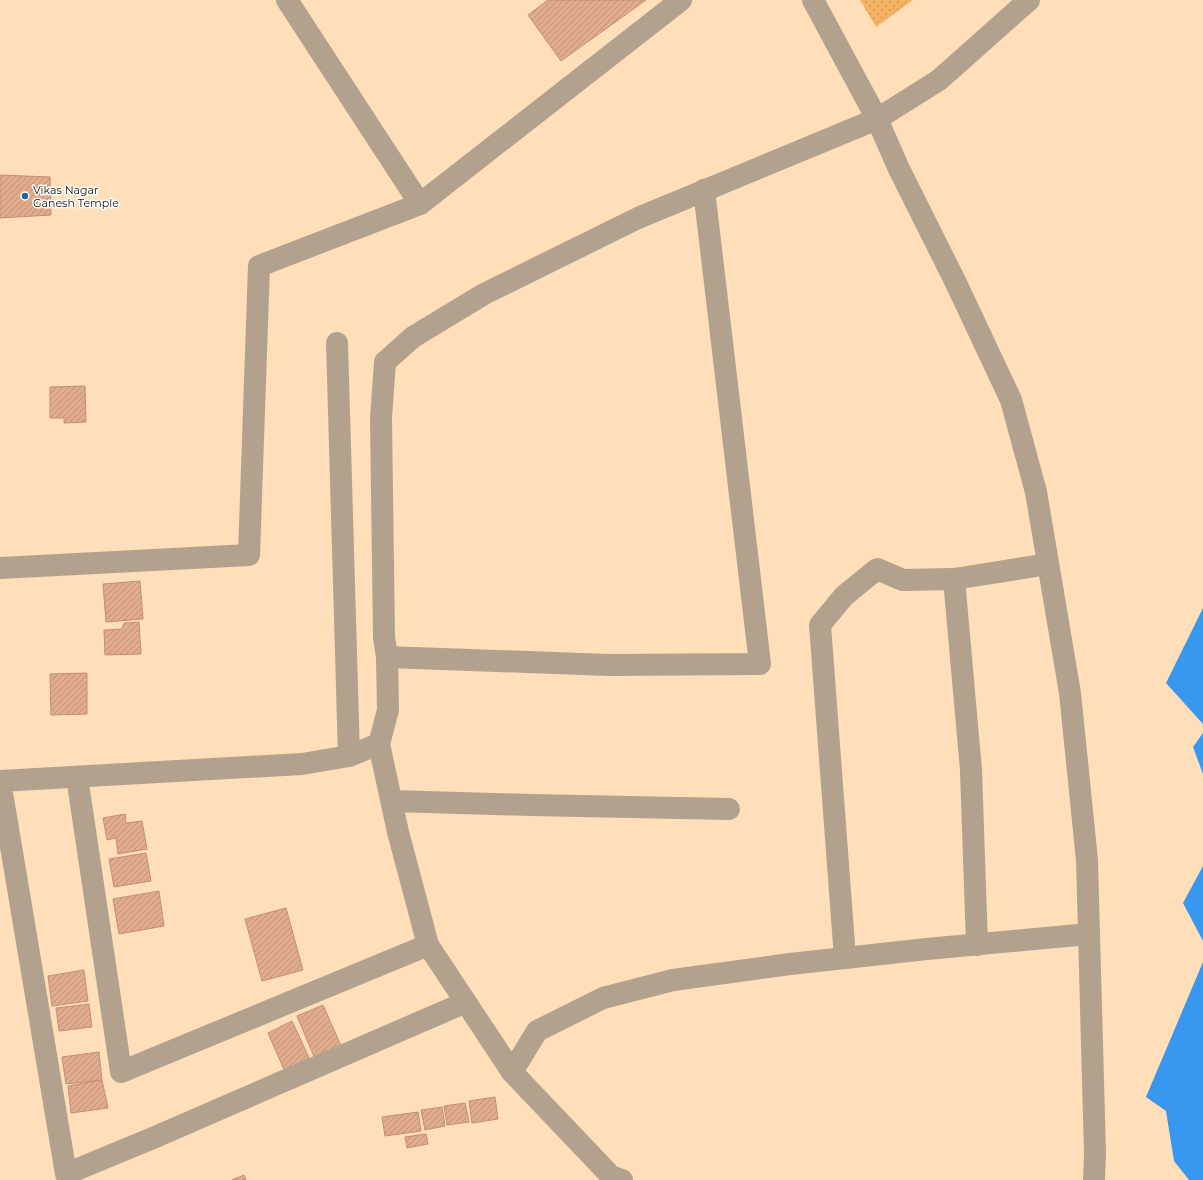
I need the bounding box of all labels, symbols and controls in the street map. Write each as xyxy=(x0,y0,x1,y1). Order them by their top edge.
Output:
place label: Vikas Nagar Ganesh Temple xyxy=(33,183,119,210)
marker: Vikas Nagar Ganesh Temple xyxy=(20,191,30,201)

